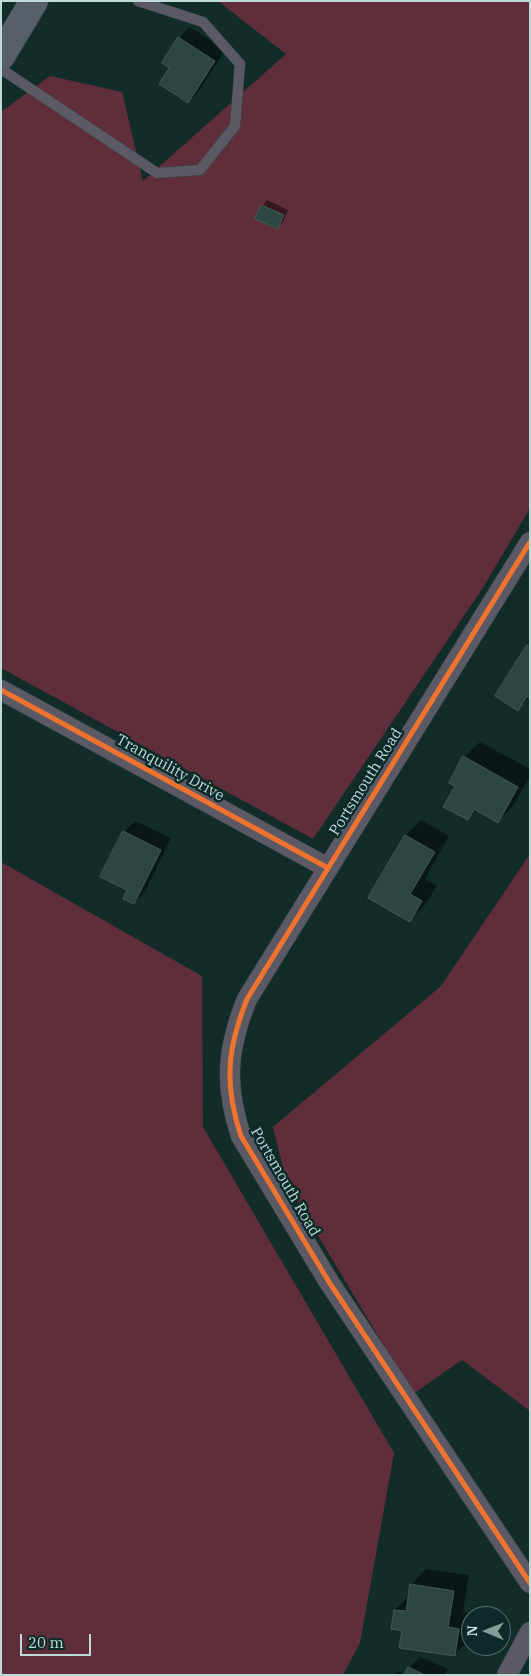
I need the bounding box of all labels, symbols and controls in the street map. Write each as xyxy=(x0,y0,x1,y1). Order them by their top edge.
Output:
street label: Portsmouth Road xyxy=(326,725,406,839)
street label: Tranquility Drive xyxy=(113,731,227,805)
street label: Portsmouth Road xyxy=(246,1124,324,1240)
north arrow xyxy=(461,1606,511,1656)
scale bar xyxy=(22,1624,94,1656)
text: N xyxy=(463,1625,481,1636)
text: 20 m xyxy=(28,1633,64,1652)

